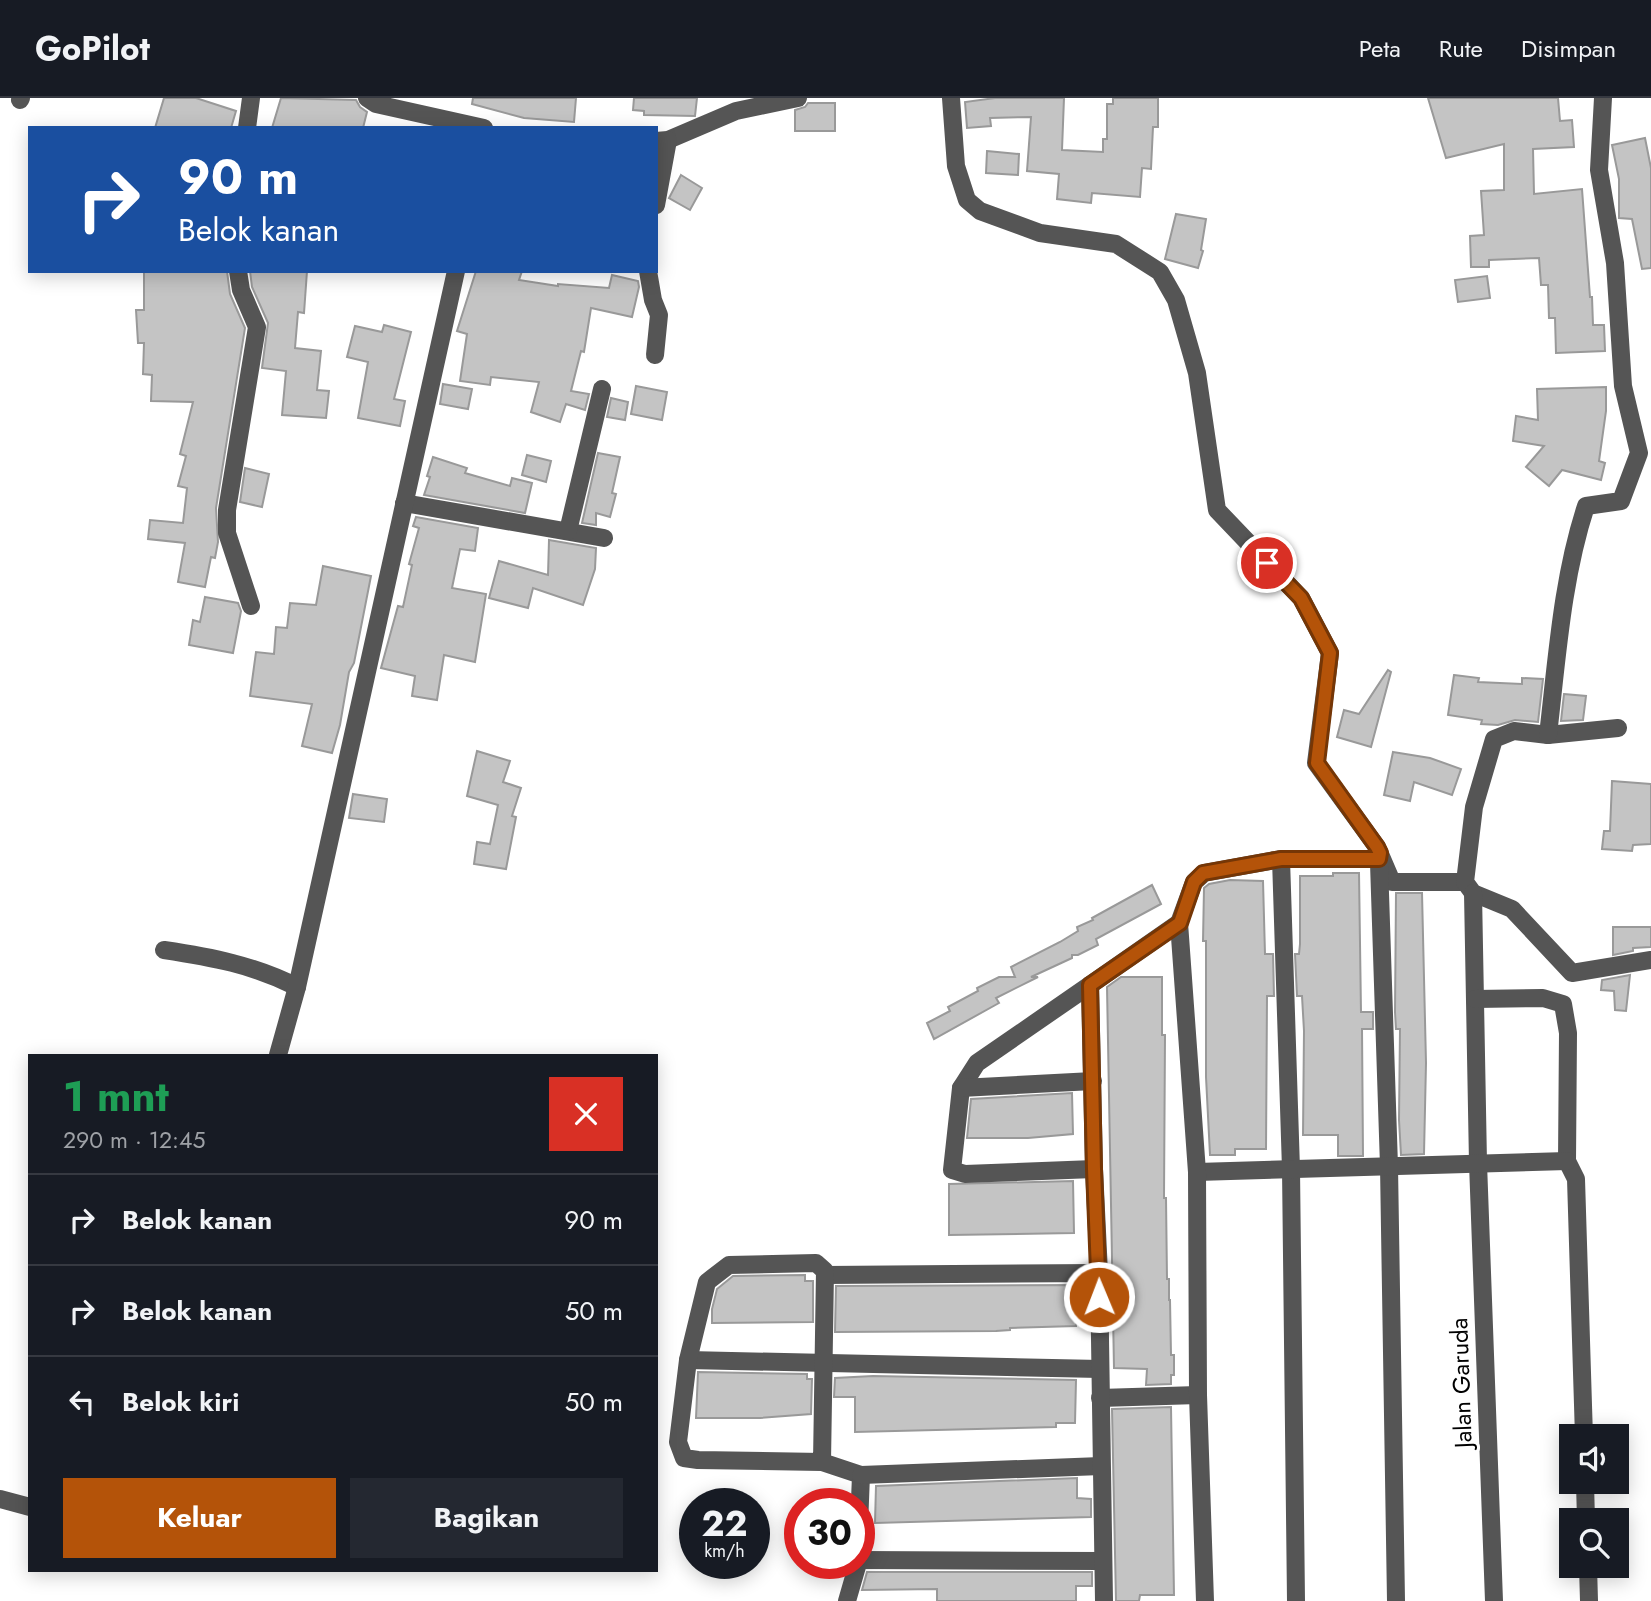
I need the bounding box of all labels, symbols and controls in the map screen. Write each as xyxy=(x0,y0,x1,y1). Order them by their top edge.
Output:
text: GoPilot xyxy=(35,25,150,72)
text: Peta xyxy=(1359,31,1401,66)
text: Rute xyxy=(1439,31,1483,66)
text: Disimpan xyxy=(1521,31,1616,66)
text: 90 m xyxy=(178,142,298,212)
icon: right xyxy=(63,154,154,245)
text: Belok kanan xyxy=(178,207,339,253)
pin xyxy=(1237,533,1297,593)
icon: arrive xyxy=(1248,544,1286,582)
text: 1 mnt xyxy=(63,1066,169,1127)
button: close xyxy=(549,1077,623,1151)
text: 290 m · 12:45 xyxy=(63,1123,205,1157)
icon: right xyxy=(63,1201,101,1239)
text: Belok kanan xyxy=(122,1201,272,1239)
text: 90 m xyxy=(564,1201,623,1239)
position arrow xyxy=(1062,1260,1136,1334)
icon: right xyxy=(63,1292,101,1330)
text: Belok kanan xyxy=(122,1292,272,1330)
text: 50 m xyxy=(565,1292,623,1330)
street label: Jalan Garuda xyxy=(1441,1317,1481,1452)
icon: left xyxy=(63,1383,101,1421)
text: Belok kiri xyxy=(122,1383,239,1421)
text: 50 m xyxy=(565,1383,623,1421)
map controls xyxy=(1559,1424,1629,1578)
button: sound xyxy=(1559,1424,1629,1494)
button: Keluar xyxy=(63,1478,336,1558)
button: Bagikan xyxy=(350,1478,623,1558)
speed limit sign: 30 xyxy=(784,1488,875,1579)
text: 22 xyxy=(702,1499,747,1549)
button: search xyxy=(1559,1508,1629,1578)
text: km/h xyxy=(704,1538,745,1564)

